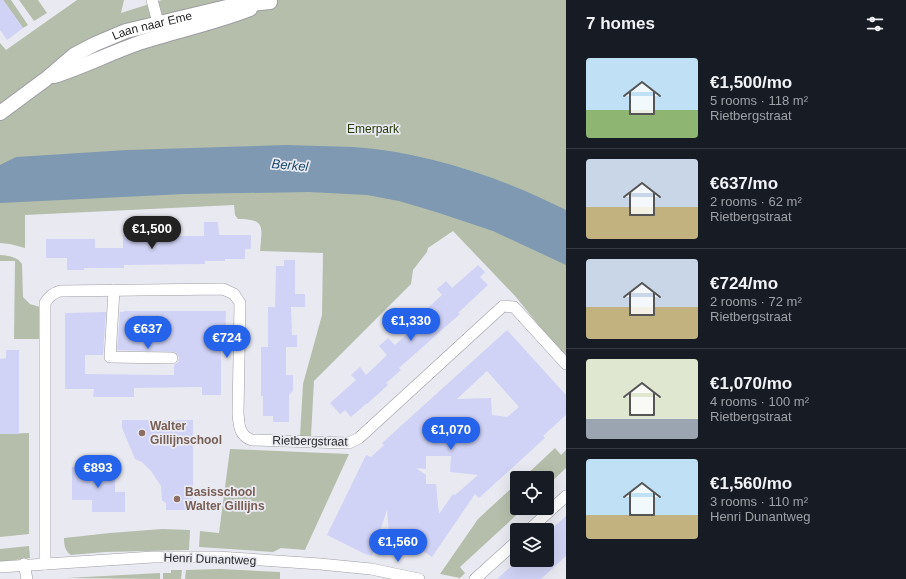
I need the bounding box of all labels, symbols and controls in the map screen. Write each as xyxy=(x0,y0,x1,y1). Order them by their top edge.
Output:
street label: Laan naar Eme xyxy=(110,8,194,43)
icon: filters xyxy=(864,13,886,35)
text: 7 homes xyxy=(586,14,655,33)
text: €1,500/mo xyxy=(710,73,792,92)
icon: home xyxy=(618,74,666,122)
text: 5 rooms · 118 m² xyxy=(710,93,808,108)
text: Rietbergstraat xyxy=(710,108,792,123)
park label: Emerpark xyxy=(347,122,400,136)
water label: Berkel xyxy=(271,156,310,174)
text: €637/mo xyxy=(710,174,778,193)
icon: home xyxy=(618,175,666,223)
text: 2 rooms · 62 m² xyxy=(710,194,802,209)
text: Rietbergstraat xyxy=(710,209,792,224)
pin: €1,500 xyxy=(119,216,185,250)
text: €1,500 xyxy=(132,221,172,236)
text: €724/mo xyxy=(710,274,778,293)
icon: home xyxy=(618,275,666,323)
text: 2 rooms · 72 m² xyxy=(710,294,802,309)
pin: €1,330 xyxy=(378,308,444,342)
text: Rietbergstraat xyxy=(710,309,792,324)
text: €1,330 xyxy=(391,313,431,328)
pin: €637 xyxy=(124,316,172,350)
text: €637 xyxy=(134,321,162,336)
pin: €724 xyxy=(203,325,251,359)
text: €724 xyxy=(213,330,241,345)
text: €1,070/mo xyxy=(710,374,792,393)
icon: home xyxy=(618,375,666,423)
text: 4 rooms · 100 m² xyxy=(710,394,809,409)
text: Rietbergstraat xyxy=(710,409,792,424)
pin: €1,070 xyxy=(418,417,484,451)
place label: Walter Gillijnschool xyxy=(150,419,222,447)
text: €1,070 xyxy=(431,422,471,437)
marker: Walter Gillijnschool xyxy=(137,428,147,438)
street label: Rietbergstraat xyxy=(272,433,348,449)
pin: €893 xyxy=(74,455,122,489)
text: €893 xyxy=(84,460,112,475)
map controls xyxy=(510,471,554,567)
button: locate xyxy=(510,471,554,515)
text: €1,560/mo xyxy=(710,474,792,493)
icon: home xyxy=(618,475,666,523)
place label: Basisschool Walter Gillijns xyxy=(185,485,265,513)
marker: Basisschool Walter Gillijns xyxy=(172,494,182,504)
text: 3 rooms · 110 m² xyxy=(710,494,808,509)
text: Henri Dunantweg xyxy=(710,509,810,524)
button: layers xyxy=(510,523,554,567)
pin: €1,560 xyxy=(365,529,431,563)
text: €1,560 xyxy=(378,534,418,549)
street label: Henri Dunantweg xyxy=(163,550,257,568)

